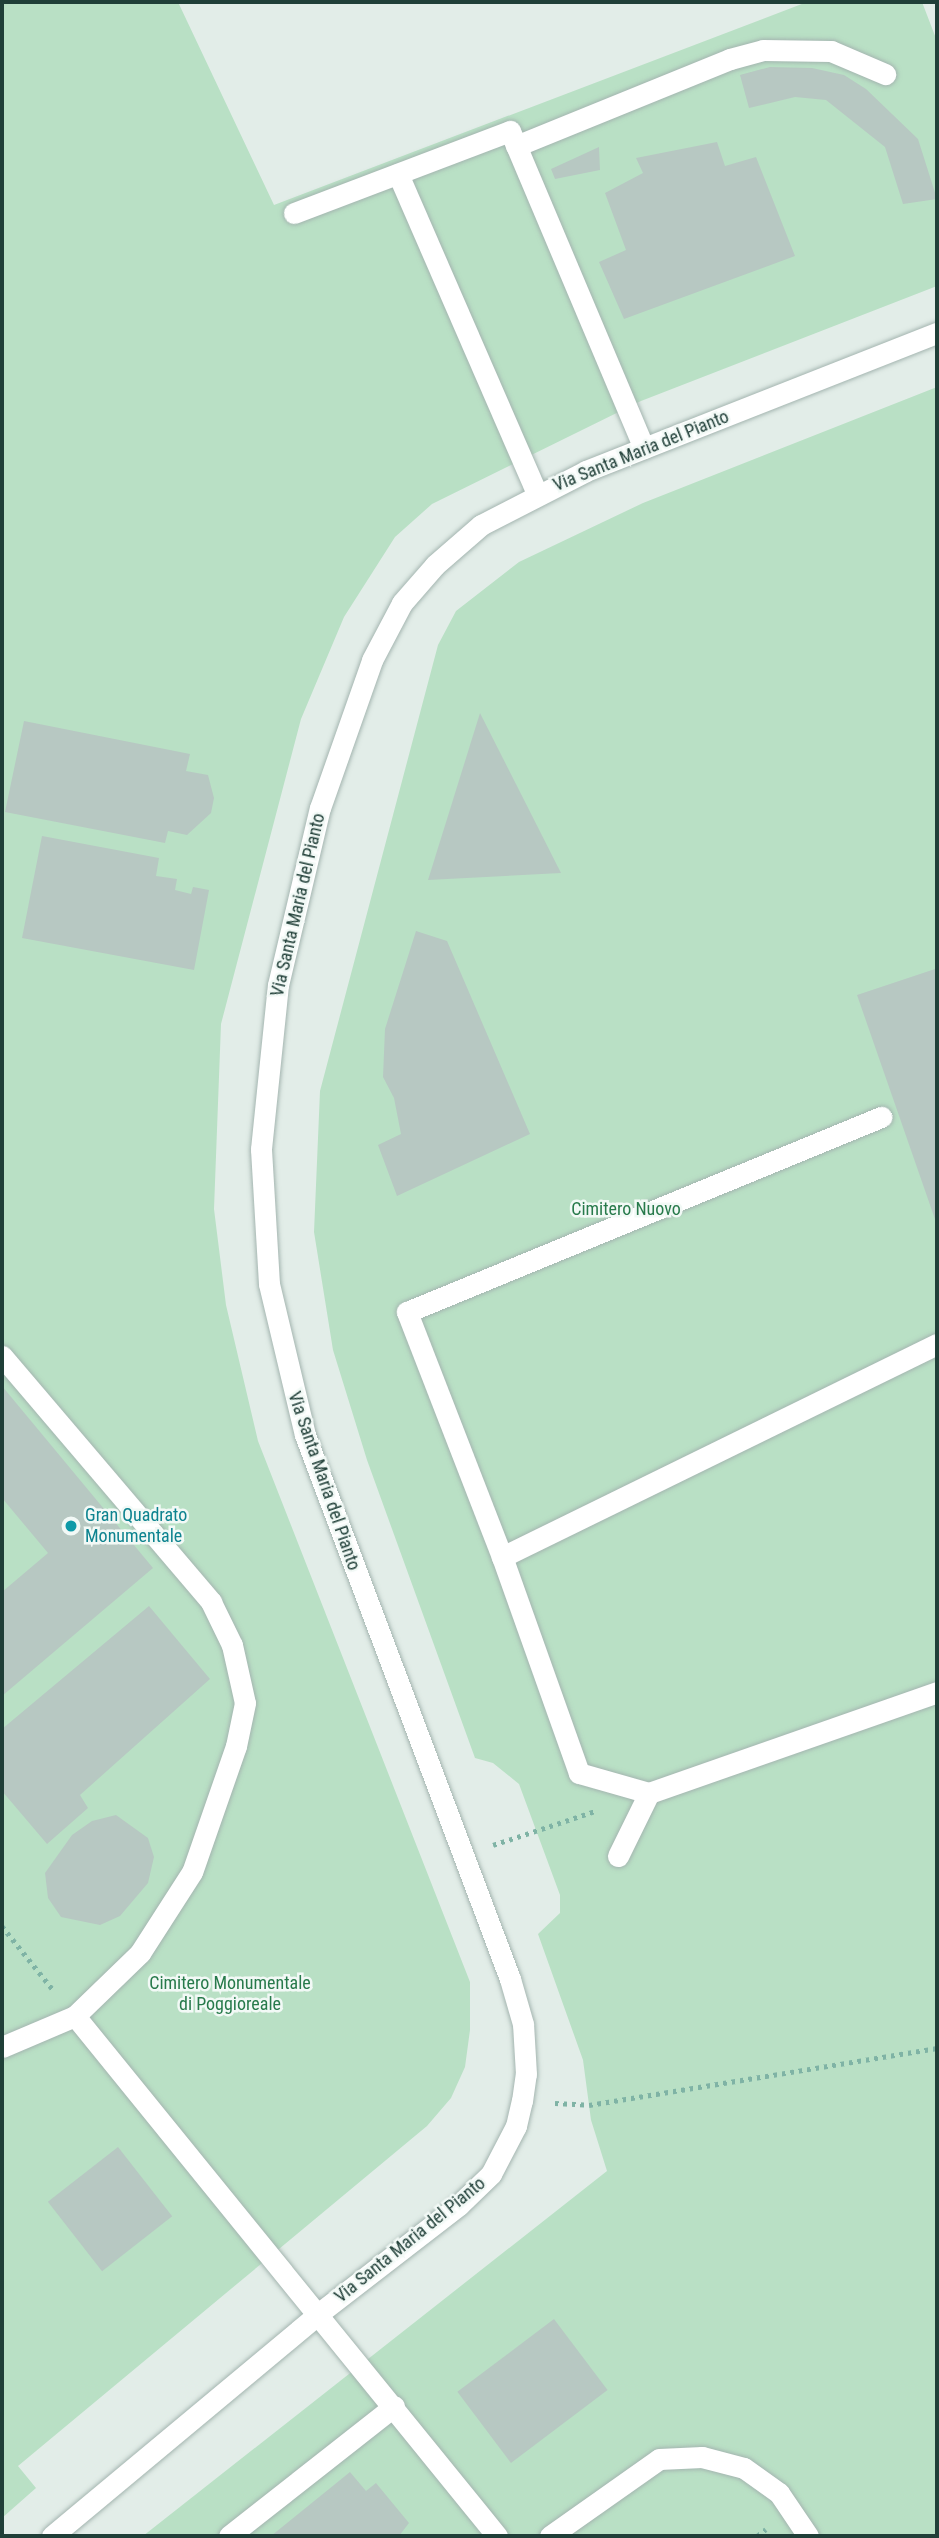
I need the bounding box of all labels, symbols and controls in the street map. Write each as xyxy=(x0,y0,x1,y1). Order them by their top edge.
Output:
street label: Via Santa Maria del Pianto xyxy=(550,406,732,496)
street label: Via Santa Maria del Pianto xyxy=(266,811,330,999)
park label: Cimitero Nuovo xyxy=(571,1198,681,1220)
street label: Via Santa Maria del Pianto xyxy=(283,1389,365,1573)
place label: Gran Quadrato Monumentale xyxy=(85,1505,187,1548)
marker: Gran Quadrato Monumentale xyxy=(63,1518,79,1534)
park label: Cimitero Monumentale di Poggioreale xyxy=(149,1973,311,2016)
street label: Via Santa Maria del Pianto xyxy=(330,2173,490,2307)

